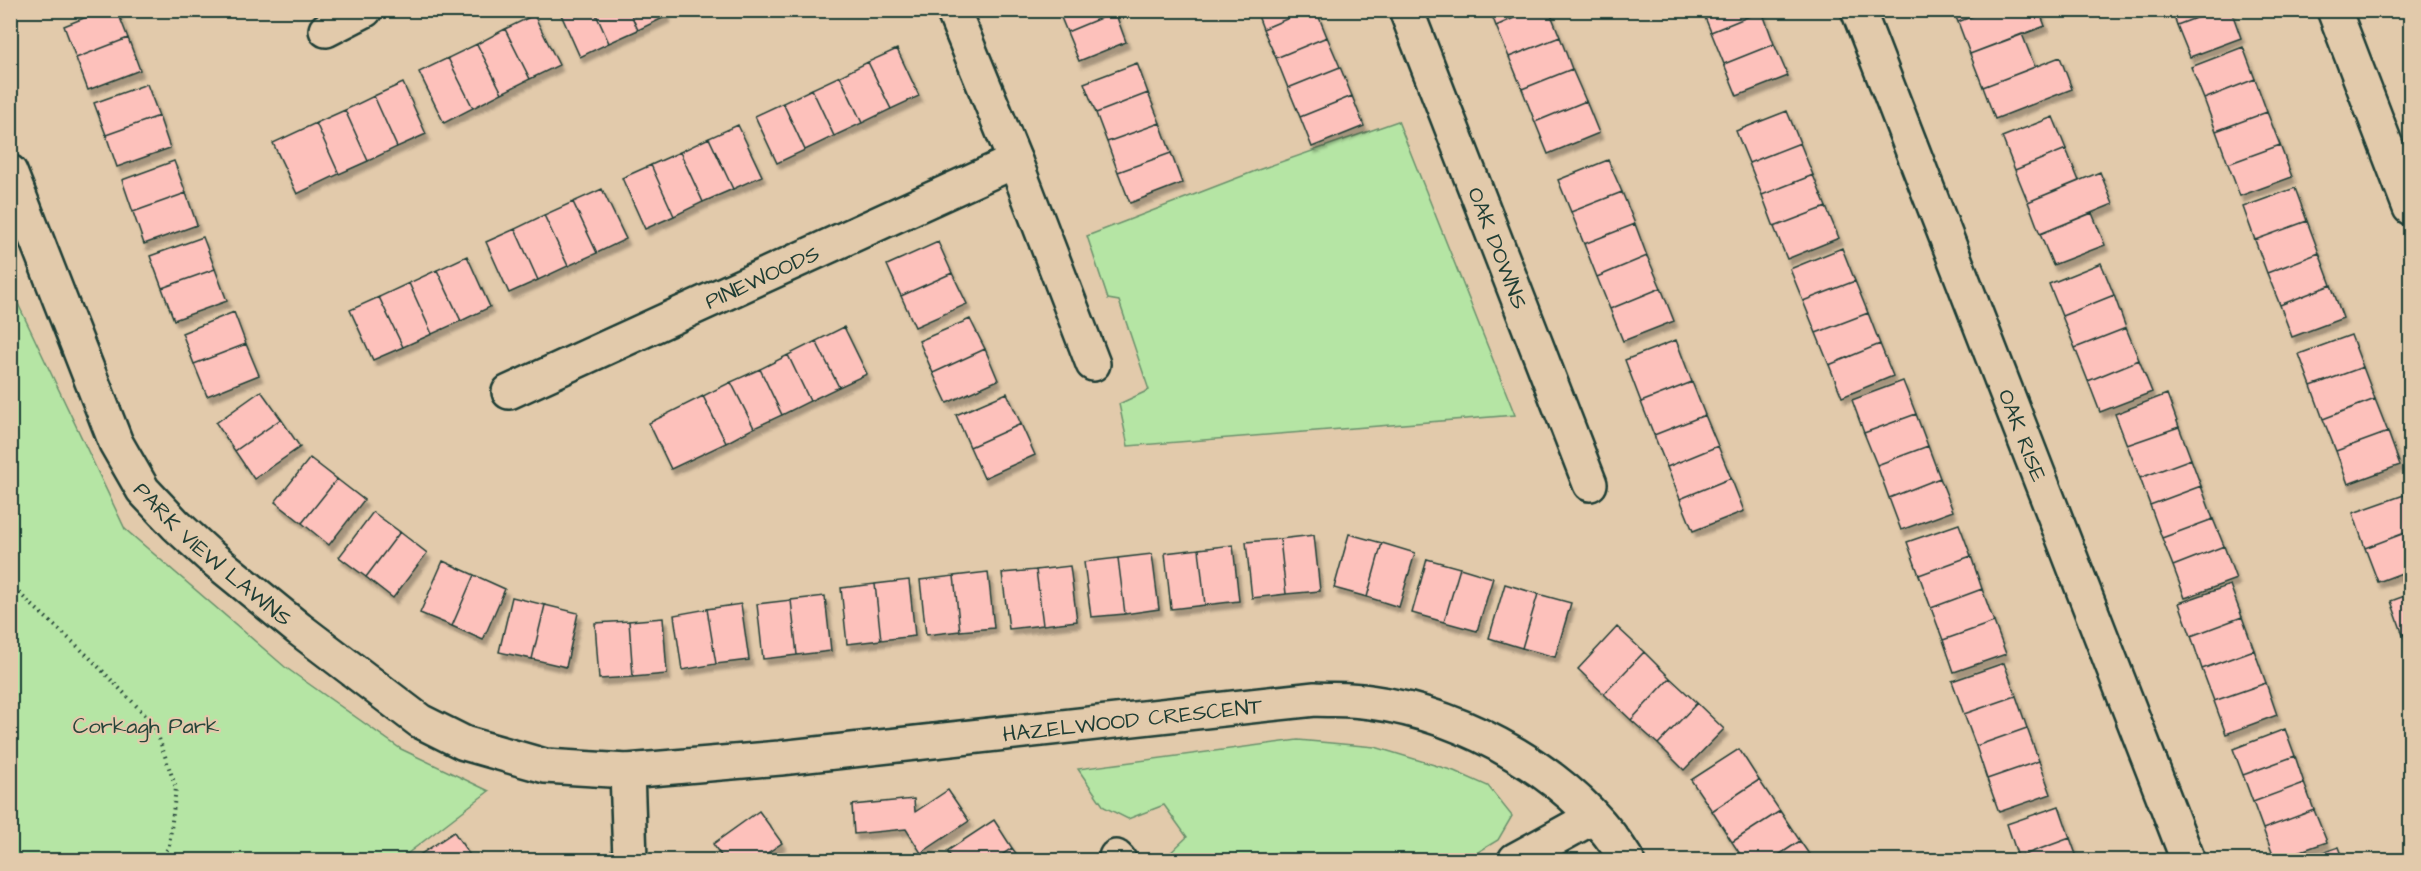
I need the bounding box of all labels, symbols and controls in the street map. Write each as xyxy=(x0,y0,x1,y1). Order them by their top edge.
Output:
street label: OAK DOWNS xyxy=(1459,183,1535,314)
street label: PINEWOODS xyxy=(700,238,825,318)
street label: OAK RISE xyxy=(1990,385,2054,487)
street label: PARK VIEW LAWNS xyxy=(126,475,298,634)
street label: HAZELWOOD CRESCENT xyxy=(1001,691,1264,750)
park label: Corkagh Park xyxy=(73,711,220,743)

